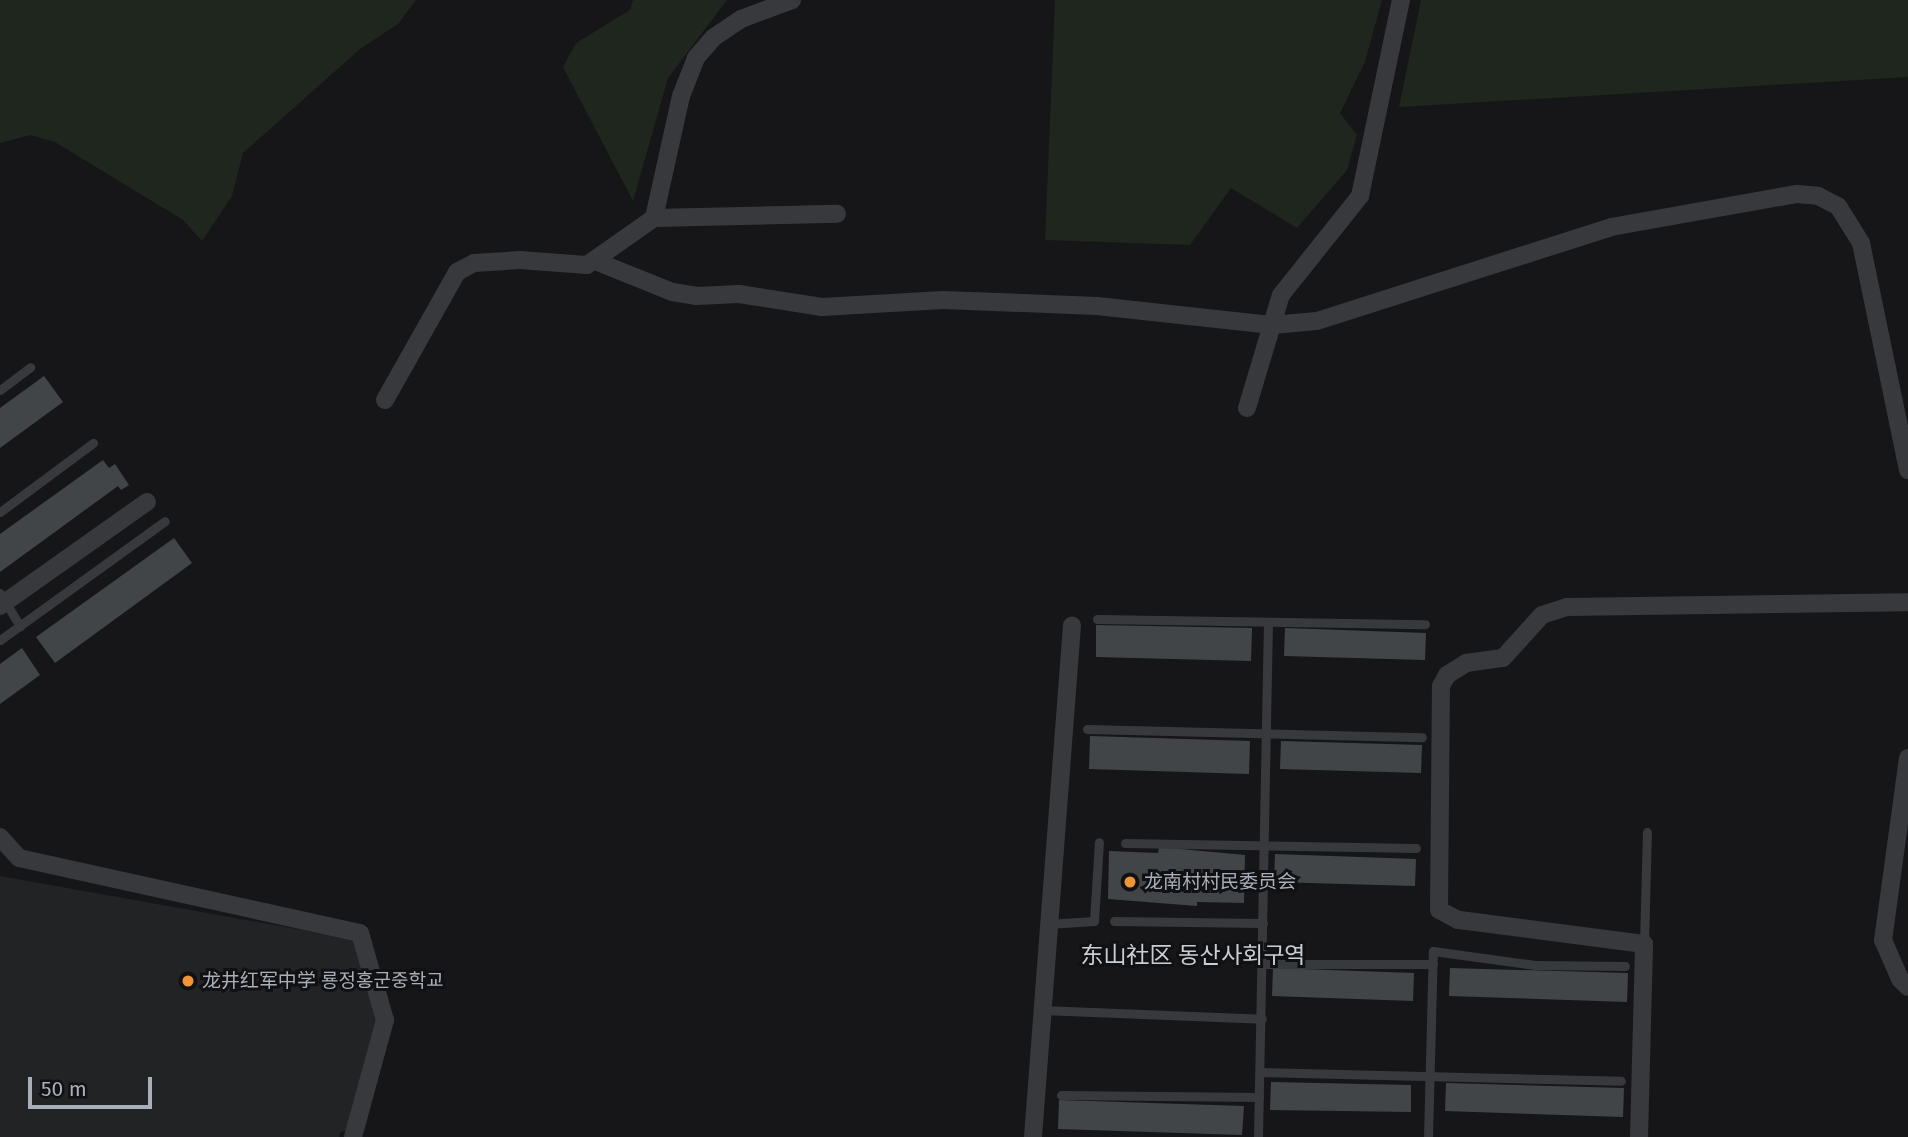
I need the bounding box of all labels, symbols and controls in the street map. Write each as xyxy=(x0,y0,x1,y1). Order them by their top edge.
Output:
place label: 龙南村村民委员会 xyxy=(1144,871,1296,893)
marker: 龙南村村民委员会 xyxy=(1122,874,1138,890)
district label: 东山社区 동산사회구역 xyxy=(1080,941,1306,969)
place label: 龙井红军中学 룡정홍군중학교 xyxy=(202,970,443,992)
marker: 龙井红军中学 룡정홍군중학교 xyxy=(180,973,196,989)
scale bar xyxy=(32,1064,156,1108)
text: 50 m xyxy=(41,1076,87,1102)

